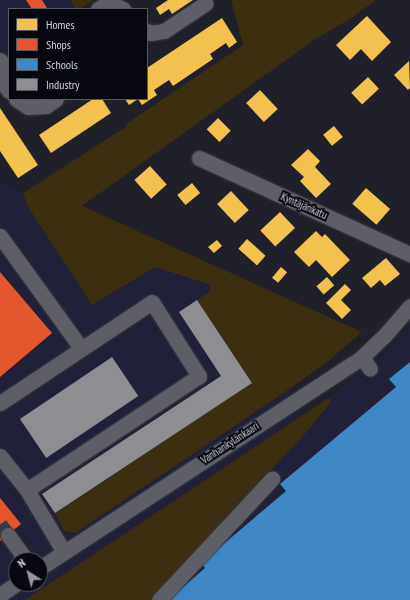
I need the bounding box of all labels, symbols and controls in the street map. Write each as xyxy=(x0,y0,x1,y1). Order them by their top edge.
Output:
legend xyxy=(8,8,148,100)
text: Homes xyxy=(46,17,74,32)
text: Shops xyxy=(46,37,71,52)
text: Schools xyxy=(46,57,78,72)
text: Industry xyxy=(46,77,80,92)
street label: Kyntäjänkatu xyxy=(279,190,329,222)
street label: Vanhankylänkaari xyxy=(198,419,262,467)
north arrow xyxy=(8,552,48,592)
text: N xyxy=(15,556,28,571)

